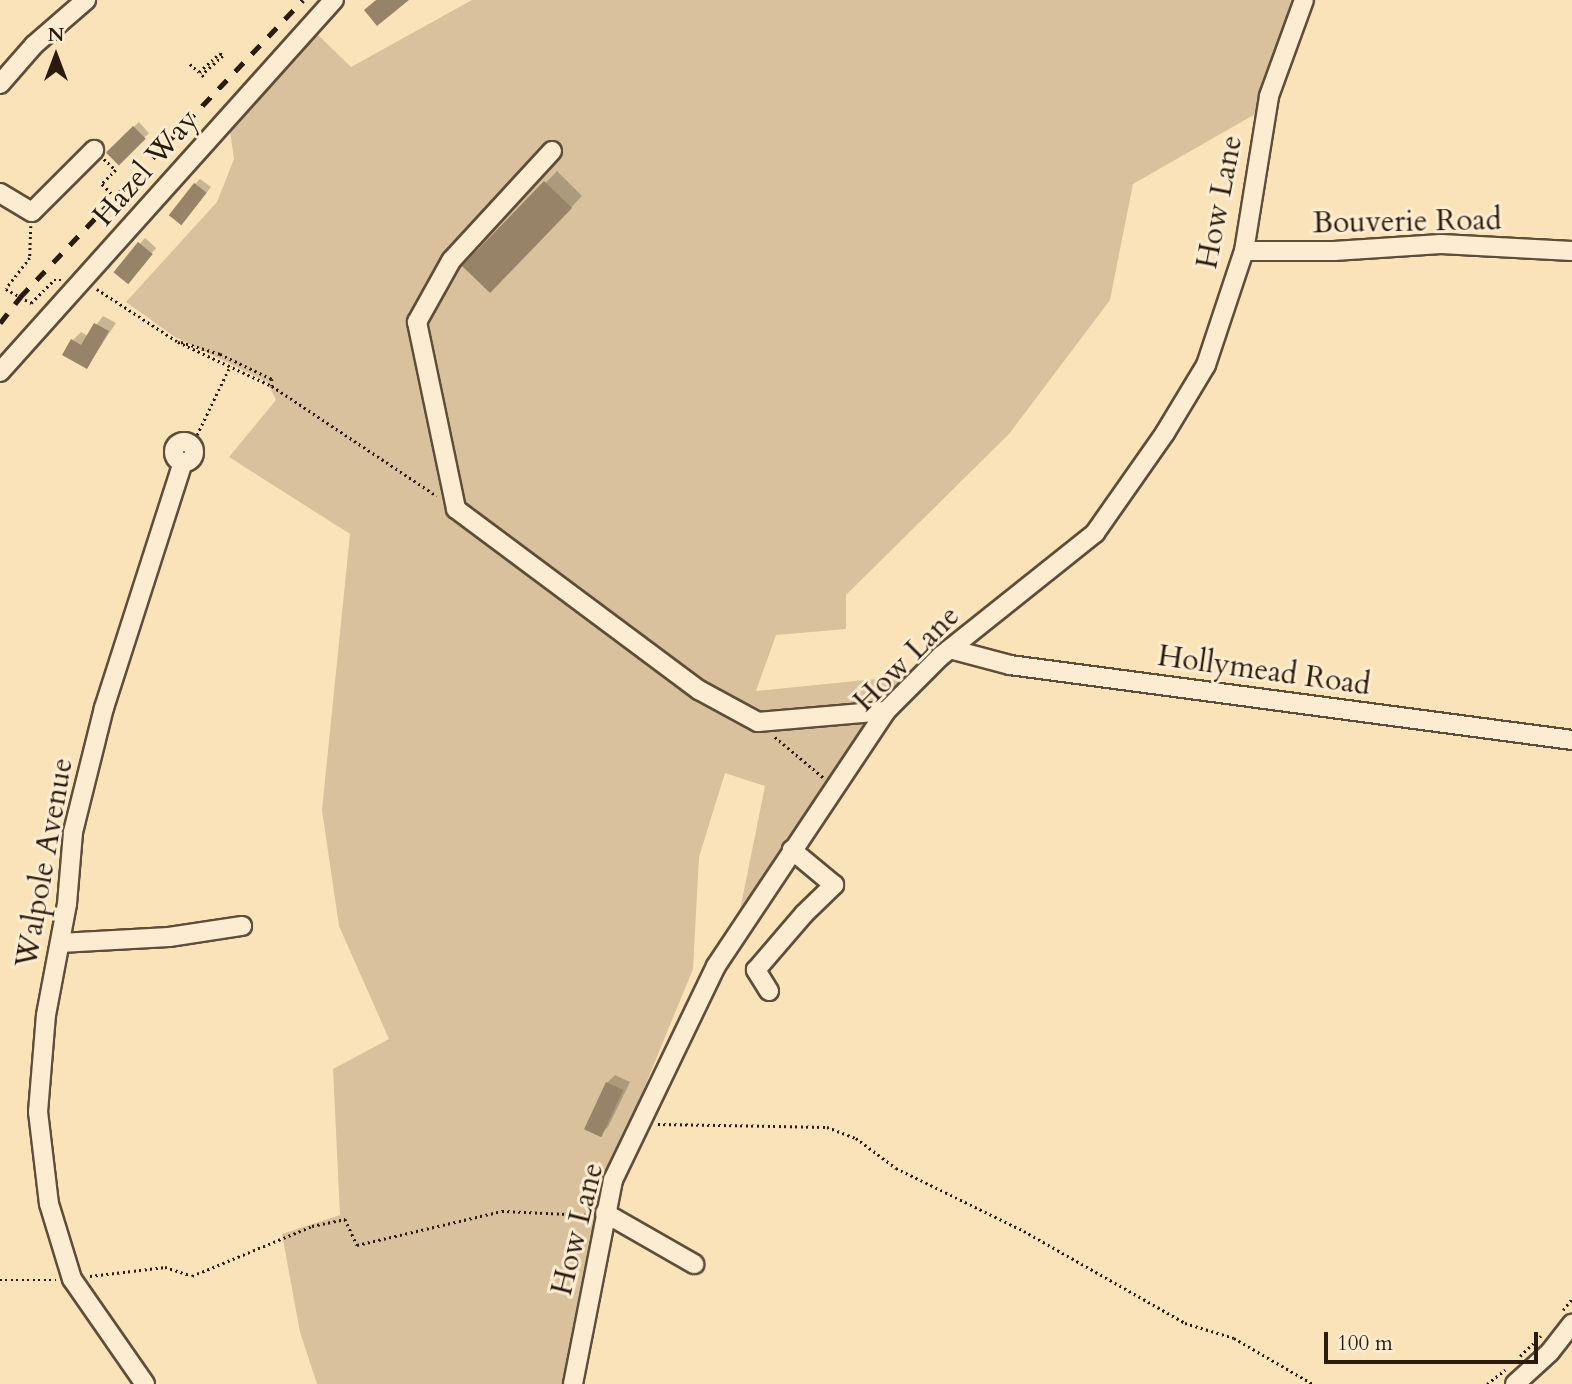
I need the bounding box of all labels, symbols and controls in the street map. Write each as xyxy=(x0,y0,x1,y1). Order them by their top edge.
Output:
north arrow xyxy=(21,21,91,91)
text: N xyxy=(48,22,64,48)
street label: Hazel Way xyxy=(86,102,206,234)
street label: How Lane xyxy=(1189,132,1251,272)
street label: Bouverie Road xyxy=(1312,202,1502,242)
street label: How Lane xyxy=(846,598,968,720)
street label: Hollymead Road xyxy=(1155,638,1373,704)
street label: Walpole Avenue xyxy=(9,755,81,971)
street label: How Lane xyxy=(544,1159,612,1299)
scale bar xyxy=(1327,1318,1540,1362)
text: 100 m xyxy=(1337,1329,1393,1358)

